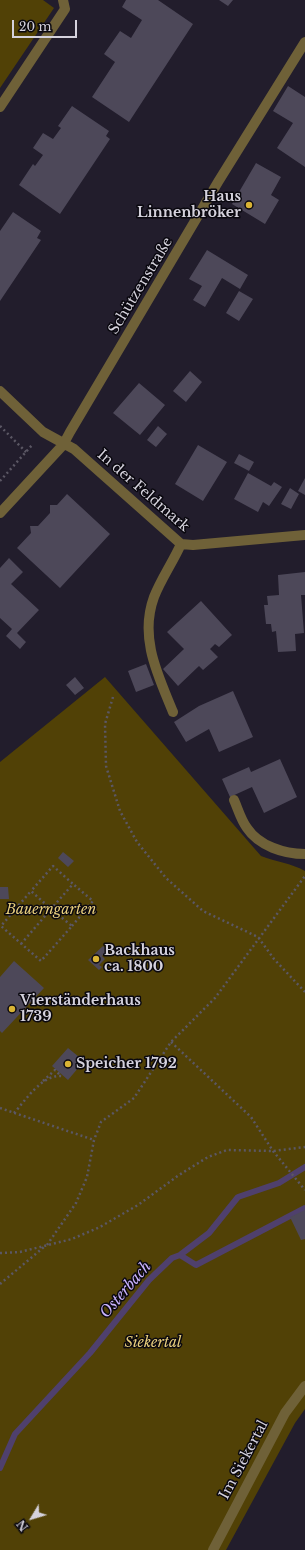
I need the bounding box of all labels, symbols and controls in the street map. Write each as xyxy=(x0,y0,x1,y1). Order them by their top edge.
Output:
scale bar xyxy=(14,12,79,38)
text: 20 m xyxy=(19,19,51,34)
place label: Haus Linnenbröker xyxy=(137,189,241,222)
marker: Haus Linnenbröker xyxy=(244,200,254,210)
street label: Schützenstraße xyxy=(105,235,177,337)
street label: In der Feldmark xyxy=(94,446,192,536)
park label: Bauerngarten xyxy=(6,902,96,918)
place label: Backhaus ca. 1800 xyxy=(104,943,175,976)
marker: Backhaus ca. 1800 xyxy=(91,954,101,964)
place label: Vierständerhaus 1739 xyxy=(20,993,141,1026)
marker: Vierständerhaus 1739 xyxy=(7,1004,17,1014)
place label: Speicher 1792 xyxy=(76,1056,177,1072)
marker: Speicher 1792 xyxy=(63,1059,73,1069)
water label: Osterbach xyxy=(97,1258,155,1322)
park label: Siekertal xyxy=(125,1335,181,1351)
street label: Im Siekertal xyxy=(216,1418,272,1502)
north arrow xyxy=(12,1498,52,1538)
text: N xyxy=(14,1517,31,1534)

